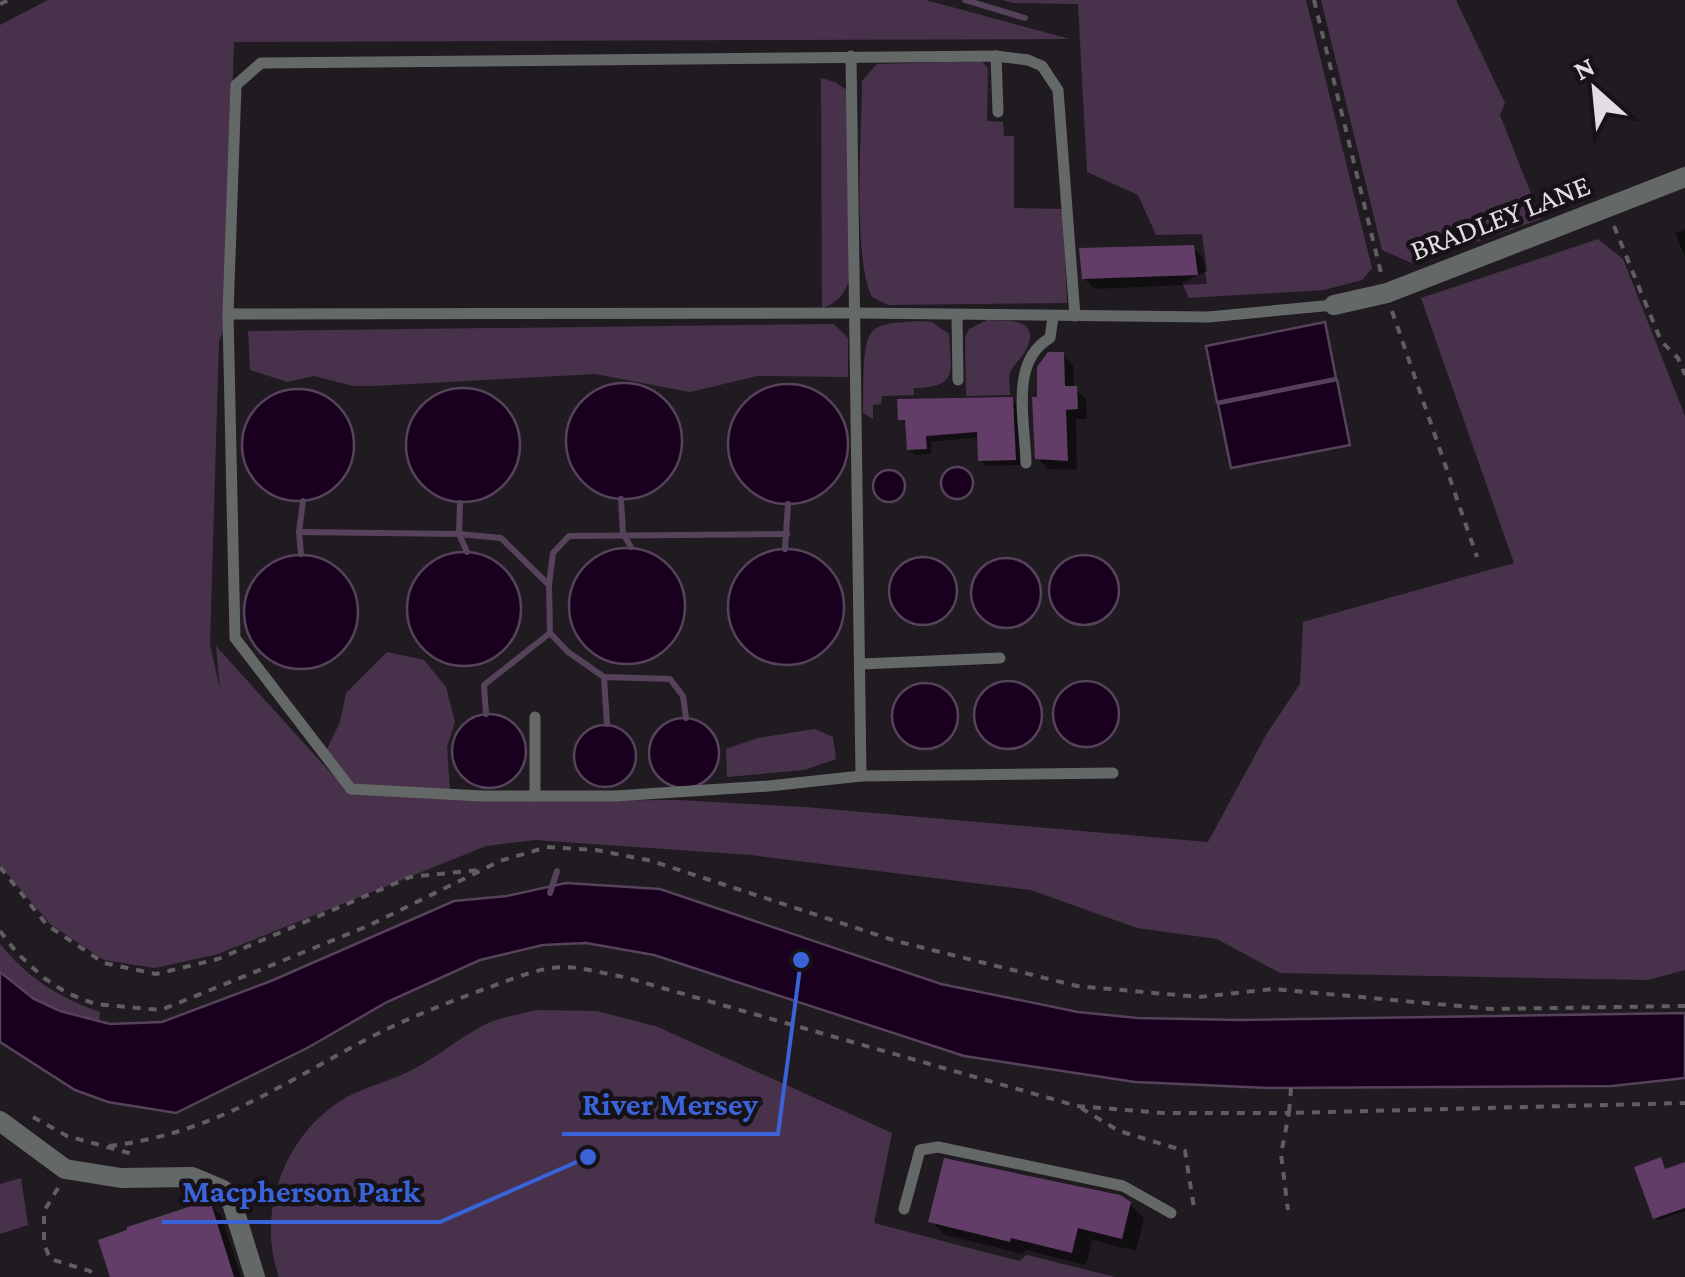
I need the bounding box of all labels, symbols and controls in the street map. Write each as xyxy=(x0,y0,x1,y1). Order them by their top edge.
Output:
north arrow xyxy=(1545,40,1645,140)
text: N xyxy=(1568,50,1599,86)
street label: BRADLEY LANE xyxy=(1406,168,1594,266)
callout: River Mersey xyxy=(562,1072,778,1134)
text: River Mersey xyxy=(582,1086,758,1122)
callout: Macpherson Park xyxy=(162,1160,440,1222)
text: Macpherson Park xyxy=(182,1173,421,1209)

